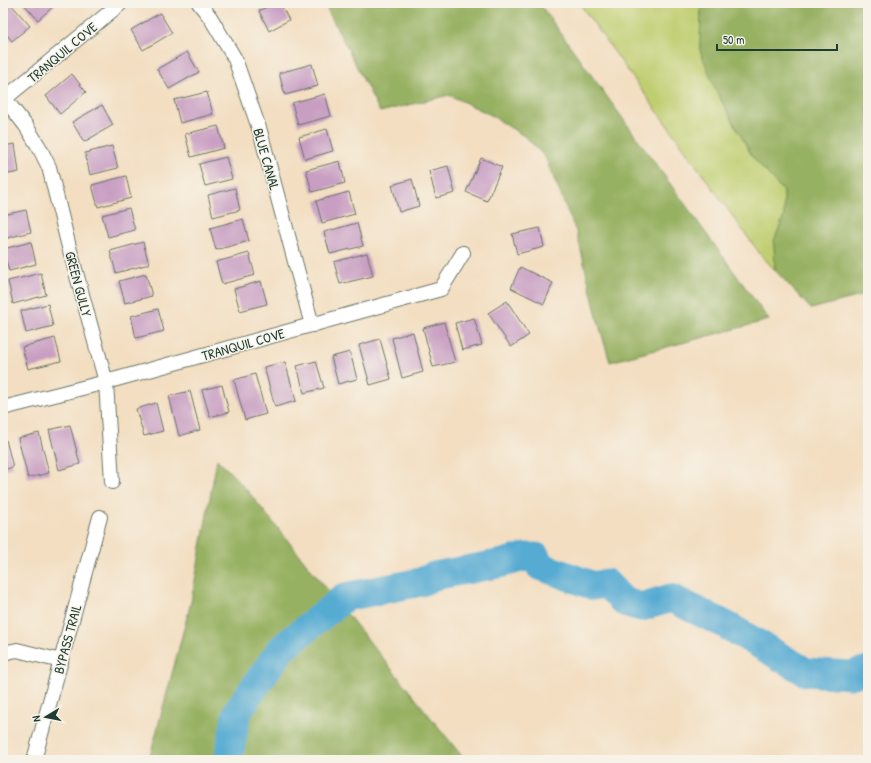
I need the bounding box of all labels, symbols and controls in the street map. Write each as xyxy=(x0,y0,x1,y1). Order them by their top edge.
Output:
street label: TRANQUIL COVE xyxy=(23,17,101,87)
scale bar xyxy=(717,26,837,52)
text: 50 m xyxy=(723,31,744,48)
street label: BLUE CANAL xyxy=(249,126,285,192)
street label: GREEN GULLY xyxy=(61,249,97,320)
street label: TRANQUIL COVE xyxy=(199,323,287,365)
street label: BYPASS TRAIL xyxy=(49,602,85,676)
north arrow xyxy=(26,697,66,737)
text: N xyxy=(29,714,44,723)

